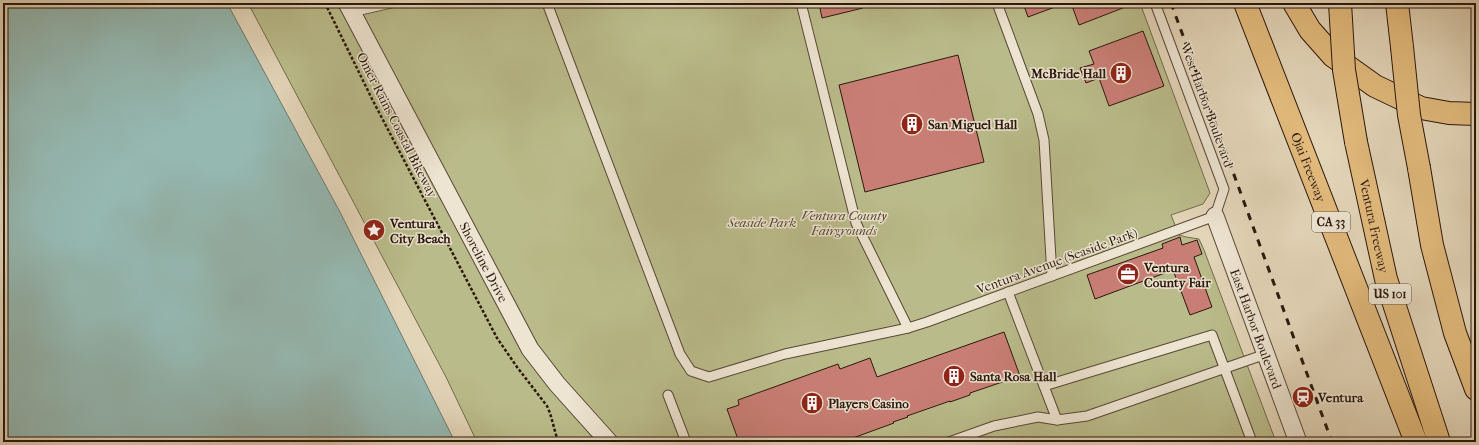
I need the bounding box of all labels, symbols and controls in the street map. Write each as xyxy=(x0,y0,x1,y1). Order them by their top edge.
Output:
street label: West Harbor Boulevard xyxy=(1177,40,1237,170)
street label: Omer Rains Coastal Bikeway xyxy=(354,50,441,201)
building icon: McBride Hall xyxy=(1108,60,1134,86)
place label: McBride Hall xyxy=(1030,66,1106,81)
building icon: San Miguel Hall xyxy=(899,111,925,137)
place label: San Miguel Hall xyxy=(928,117,1018,133)
street label: Ojai Freeway xyxy=(1289,130,1330,205)
street label: Ventura Freeway xyxy=(1357,177,1392,275)
park label: Ventura County Fairgrounds xyxy=(801,208,887,238)
road number: CA 33 xyxy=(1312,212,1350,232)
park label: Seaside Park xyxy=(727,215,796,230)
place label: Ventura City Beach xyxy=(389,216,451,247)
place icon: Ventura City Beach xyxy=(361,217,387,243)
street label: Shoreline Drive xyxy=(457,219,512,305)
street label: Ventura Avenue (Seaside Park) xyxy=(974,225,1139,297)
place label: Ventura County Fair xyxy=(1143,260,1211,291)
office icon: Ventura County Fair xyxy=(1115,261,1141,287)
street label: East Harbor Boulevard xyxy=(1227,267,1286,392)
road number: US 101 xyxy=(1369,284,1411,304)
building icon: Santa Rosa Hall xyxy=(941,363,967,389)
place label: Santa Rosa Hall xyxy=(970,369,1057,384)
station icon: Ventura xyxy=(1290,384,1316,410)
building icon: Players Casino xyxy=(799,390,825,416)
place label: Ventura xyxy=(1317,390,1364,405)
place label: Players Casino xyxy=(828,396,909,412)

